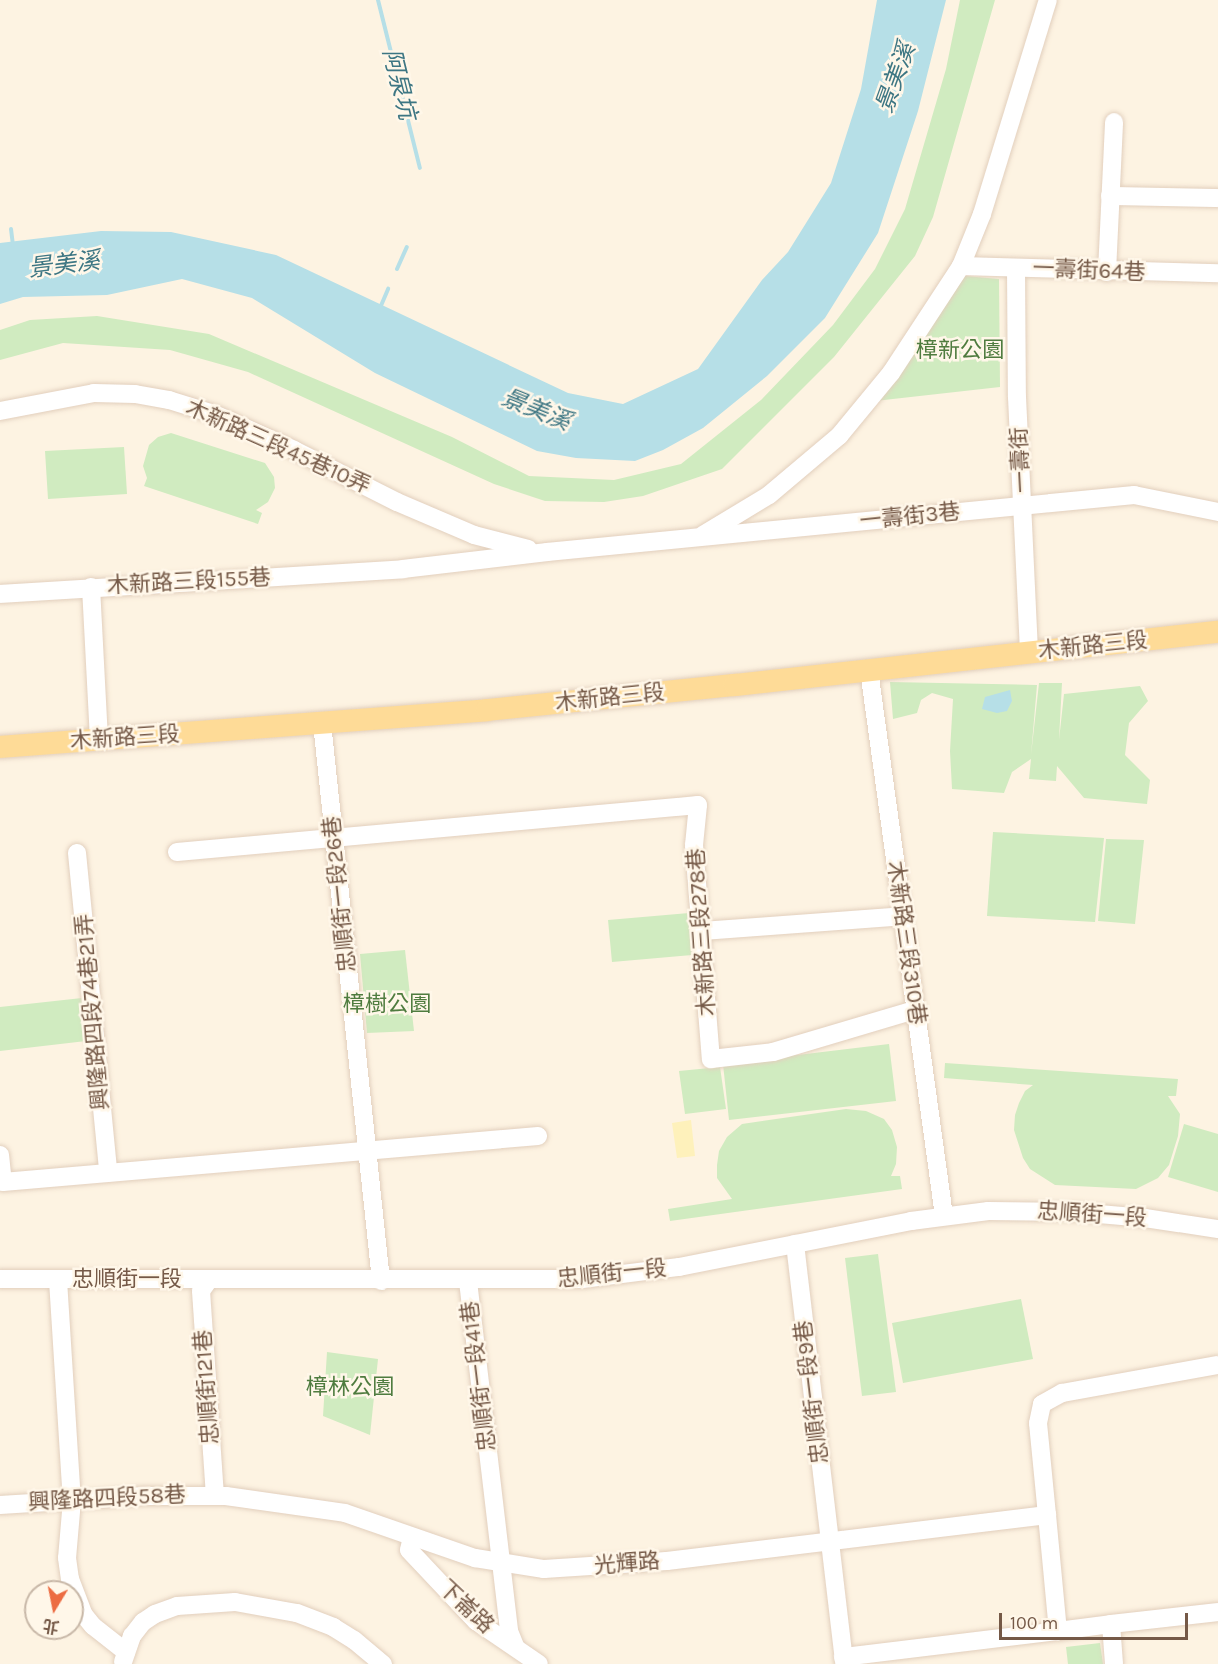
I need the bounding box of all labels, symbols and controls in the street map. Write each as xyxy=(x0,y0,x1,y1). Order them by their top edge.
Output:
water label: 景美溪 xyxy=(870,39,922,117)
water label: 阿泉坑 xyxy=(376,46,422,122)
water label: 景美溪 xyxy=(27,246,101,284)
street label: 一壽街64巷 xyxy=(1032,256,1146,286)
park label: 樟新公園 xyxy=(916,338,1004,364)
water label: 景美溪 xyxy=(497,383,575,437)
street label: 木新路三段45巷10弄 xyxy=(182,394,374,500)
street label: 一壽街 xyxy=(1006,426,1036,494)
street label: 一壽街3巷 xyxy=(858,499,962,535)
street label: 木新路三段155巷 xyxy=(106,565,272,599)
street label: 木新路三段 xyxy=(1037,627,1149,665)
street label: 木新路三段 xyxy=(554,679,666,717)
street label: 木新路三段 xyxy=(69,721,181,755)
street label: 忠順街一段26巷 xyxy=(319,814,361,974)
street label: 木新路三段278巷 xyxy=(683,847,721,1017)
street label: 木新路三段310巷 xyxy=(881,859,931,1027)
street label: 興隆路四段74巷21弄 xyxy=(71,913,115,1111)
park label: 樟樹公園 xyxy=(343,992,431,1018)
street label: 忠順街一段 xyxy=(1036,1198,1148,1232)
street label: 忠順街一段 xyxy=(556,1255,668,1293)
street label: 忠順街一段 xyxy=(72,1267,182,1293)
street label: 忠順街一段41巷 xyxy=(457,1299,501,1453)
street label: 忠順街一段9巷 xyxy=(790,1319,834,1465)
street label: 忠順街121巷 xyxy=(190,1329,224,1445)
park label: 樟林公園 xyxy=(306,1375,394,1401)
street label: 興隆路四段58巷 xyxy=(27,1482,187,1516)
street label: 光輝路 xyxy=(593,1548,661,1580)
street label: 下崙路 xyxy=(433,1575,499,1639)
north arrow xyxy=(24,1580,84,1640)
scale bar xyxy=(1002,1601,1191,1639)
text: 100 m xyxy=(1010,1612,1058,1634)
text: 北 xyxy=(42,1616,61,1637)

